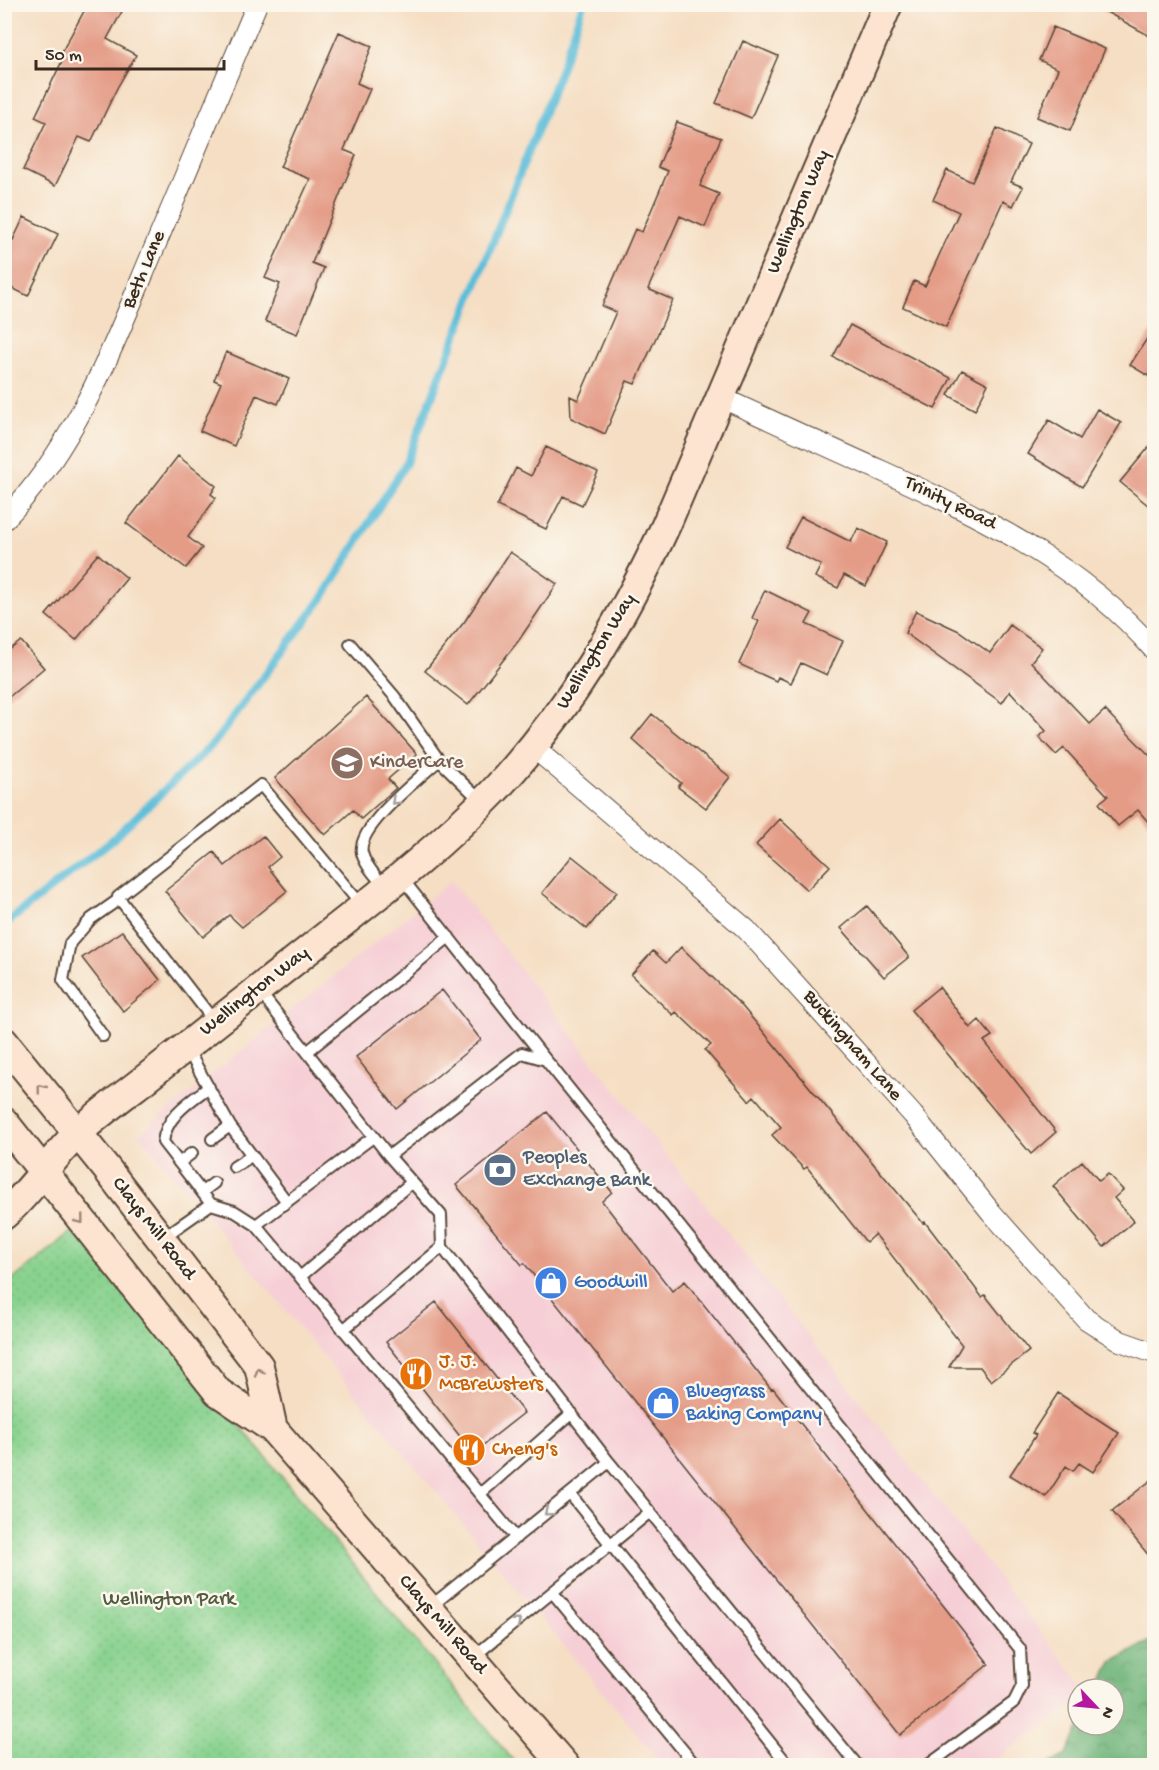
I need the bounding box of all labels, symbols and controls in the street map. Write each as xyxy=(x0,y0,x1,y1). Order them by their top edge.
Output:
scale bar xyxy=(36,33,224,71)
text: 50 m xyxy=(45,46,82,67)
street label: Wellington Way xyxy=(763,147,835,277)
street label: Beth Lane xyxy=(118,227,172,313)
street label: Trinity Road xyxy=(899,471,1002,537)
street label: Wellington Way xyxy=(552,590,642,714)
school or university icon: KinderCare xyxy=(329,745,365,781)
place label: KinderCare xyxy=(370,752,464,775)
one-way arrow xyxy=(391,794,402,805)
street label: Wellington Way xyxy=(196,942,314,1042)
street label: Buckingham Lane xyxy=(797,985,907,1107)
one-way arrow xyxy=(37,1084,48,1095)
place label: Peoples Exchange Bank xyxy=(522,1147,652,1193)
bank icon: Peoples Exchange Bank xyxy=(482,1152,518,1188)
street label: Clays Mill Road xyxy=(106,1173,202,1287)
one-way arrow xyxy=(73,1213,84,1224)
shop icon: Goodwill xyxy=(533,1265,569,1301)
place label: Goodwill xyxy=(574,1272,648,1295)
place label: J. J. McBrewsters xyxy=(439,1351,544,1397)
restaurant icon: J. J. McBrewsters xyxy=(398,1356,434,1392)
one-way arrow xyxy=(254,1368,266,1378)
place label: Bluegrass Baking Company xyxy=(685,1381,822,1427)
shop icon: Bluegrass Baking Company xyxy=(645,1385,681,1421)
restaurant icon: Cheng's xyxy=(451,1432,487,1468)
place label: Cheng's xyxy=(492,1439,558,1462)
one-way arrow xyxy=(543,1505,554,1516)
street label: Clays Mill Road xyxy=(393,1571,493,1681)
park label: Wellington Park xyxy=(103,1589,237,1612)
one-way arrow xyxy=(511,1618,522,1629)
north arrow xyxy=(1066,1677,1126,1737)
text: N xyxy=(1095,1703,1117,1721)

